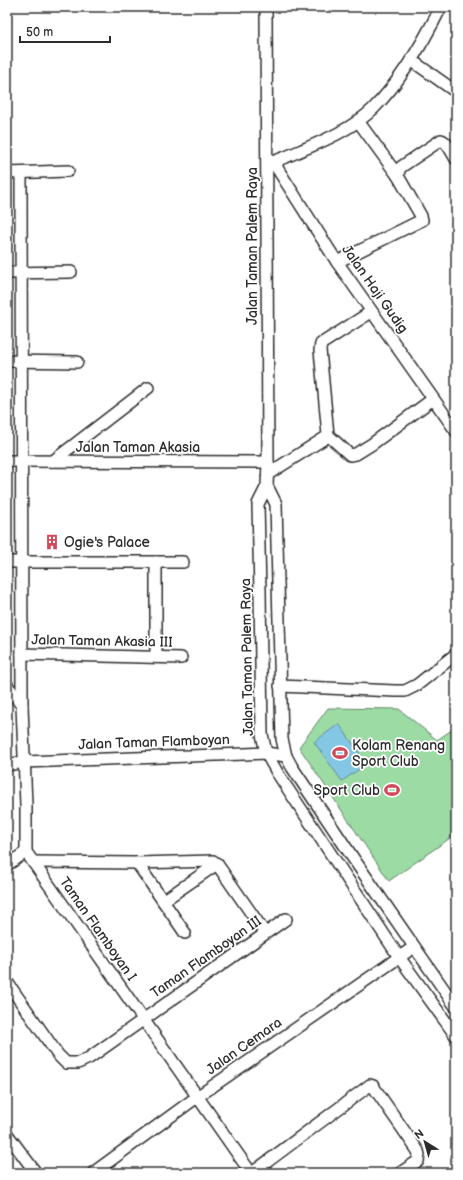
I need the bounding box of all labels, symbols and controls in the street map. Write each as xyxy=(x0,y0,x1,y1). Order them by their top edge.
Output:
scale bar xyxy=(20,18,110,44)
text: 50 m xyxy=(26,25,53,40)
street label: Jalan Taman Palem Raya xyxy=(244,167,261,325)
street label: Jalan Haji Gudig xyxy=(338,242,412,336)
street label: Jalan Taman Akasia xyxy=(76,439,200,456)
building icon: Ogie's Palace xyxy=(43,533,61,551)
place label: Ogie's Palace xyxy=(64,534,150,551)
street label: Jalan Taman Palem Raya xyxy=(237,578,257,736)
street label: Jalan Taman Akasia III xyxy=(31,631,173,651)
street label: Jalan Taman Flamboyan xyxy=(78,731,230,753)
place label: Kolam Renang Sport Club xyxy=(352,737,445,770)
sports icon: Kolam Renang Sport Club xyxy=(331,744,349,762)
sports icon: Sport Club xyxy=(383,781,401,799)
place label: Sport Club xyxy=(313,782,380,799)
street label: Taman Flamboyan I xyxy=(56,874,140,984)
street label: Taman Flamboyan III xyxy=(147,912,265,1002)
street label: Jalan Cemara xyxy=(203,1014,285,1078)
north arrow xyxy=(405,1122,445,1162)
text: N xyxy=(412,1127,426,1142)

